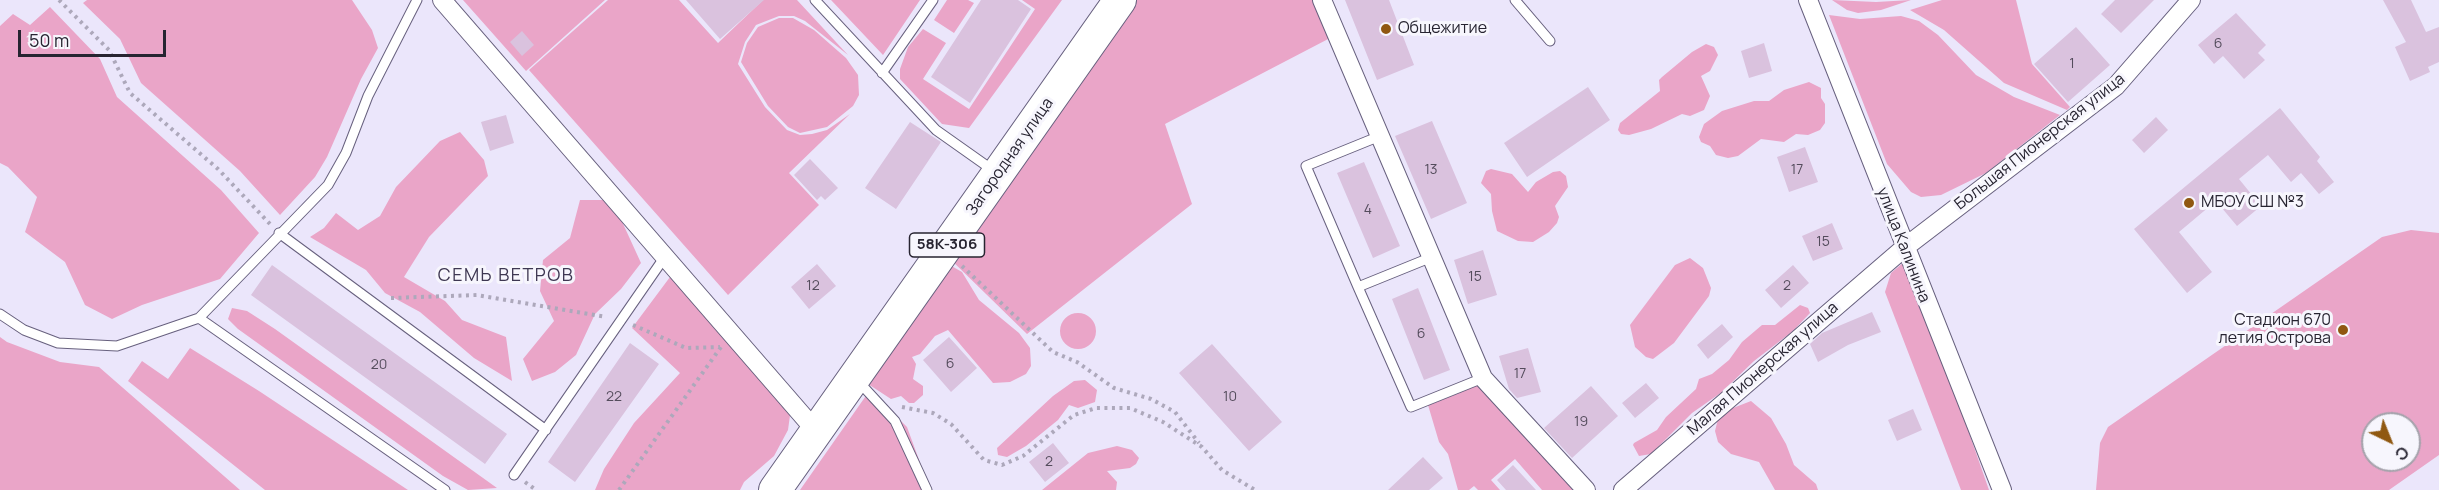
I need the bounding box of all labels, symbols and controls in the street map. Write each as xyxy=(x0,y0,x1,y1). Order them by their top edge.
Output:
scale bar xyxy=(21,18,170,56)
place label: Общежитие xyxy=(1398,19,1487,39)
marker: Общежитие xyxy=(1379,22,1393,36)
text: 50 m xyxy=(29,28,69,52)
house number: 6 xyxy=(2214,36,2222,52)
house number: 1 xyxy=(2069,56,2075,72)
street label: Большая Пионерская улица xyxy=(1951,70,2129,214)
street label: Загородная улица xyxy=(962,94,1058,220)
house number: 13 xyxy=(1424,162,1438,178)
house number: 17 xyxy=(1791,162,1803,178)
street label: улица Калинина xyxy=(1872,185,1934,305)
place label: МБОУ СШ №3 xyxy=(2201,193,2304,213)
marker: МБОУ СШ №3 xyxy=(2182,196,2196,210)
house number: 4 xyxy=(1364,202,1372,218)
road number: 58К-306 xyxy=(910,233,984,257)
house number: 15 xyxy=(1816,234,1830,250)
district label: СЕМЬ ВЕТРОВ xyxy=(438,265,574,287)
house number: 15 xyxy=(1468,269,1482,285)
house number: 12 xyxy=(806,278,820,294)
house number: 2 xyxy=(1783,278,1791,294)
street label: Малая Пионерская улица xyxy=(1684,298,1842,440)
place label: Стадион 670 летия Острова xyxy=(2219,311,2331,349)
marker: Стадион 670 летия Острова xyxy=(2336,323,2350,337)
house number: 6 xyxy=(1417,326,1425,342)
house number: 6 xyxy=(946,356,954,372)
house number: 20 xyxy=(371,357,387,373)
house number: 17 xyxy=(1514,366,1526,382)
house number: 22 xyxy=(606,389,622,405)
house number: 10 xyxy=(1223,389,1237,405)
north arrow xyxy=(2361,412,2421,472)
house number: 19 xyxy=(1574,414,1588,430)
text: С xyxy=(2390,442,2414,466)
house number: 2 xyxy=(1045,454,1053,470)

